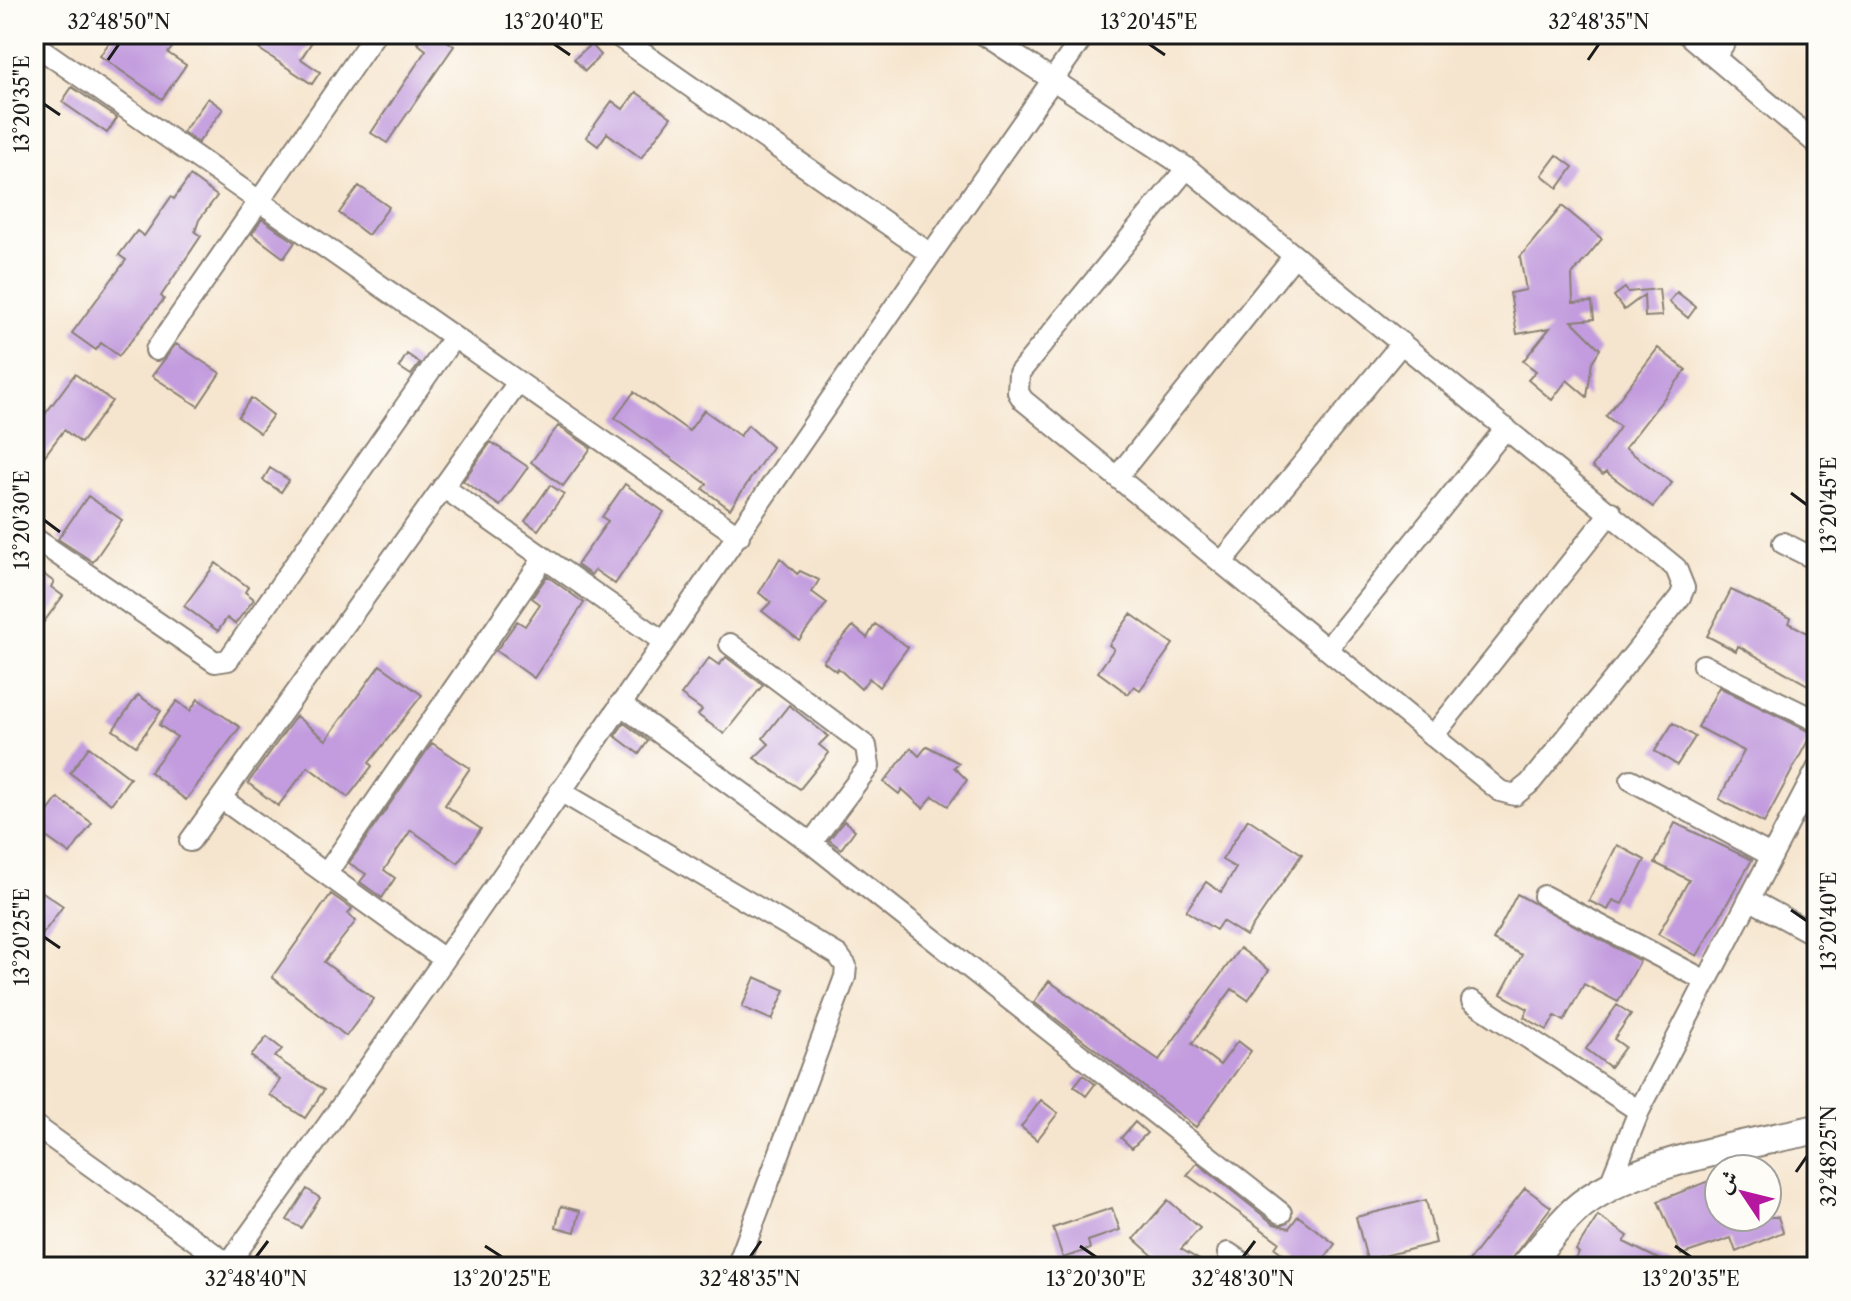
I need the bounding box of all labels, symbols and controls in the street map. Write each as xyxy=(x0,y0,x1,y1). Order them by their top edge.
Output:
text: 32°48'50"N xyxy=(68,10,170,34)
text: 13°20'40"E xyxy=(505,10,603,34)
text: 13°20'45"E xyxy=(1100,10,1198,34)
text: 32°48'35"N xyxy=(1548,10,1650,34)
text: 13°20'35"E xyxy=(10,55,34,153)
text: 13°20'45"E xyxy=(1817,456,1841,554)
text: 13°20'30"E xyxy=(10,470,34,570)
text: 13°20'40"E xyxy=(1817,872,1841,970)
text: 13°20'25"E xyxy=(10,888,34,986)
text: 32°48'25"N xyxy=(1817,1105,1841,1207)
north arrow xyxy=(1703,1153,1783,1233)
text: ش xyxy=(1710,1165,1744,1198)
text: 32°48'40"N xyxy=(205,1267,307,1291)
text: 13°20'25"E xyxy=(453,1267,551,1291)
text: 32°48'35"N xyxy=(699,1267,801,1291)
text: 13°20'30"E xyxy=(1046,1267,1146,1291)
text: 32°48'30"N xyxy=(1191,1267,1295,1291)
text: 13°20'35"E xyxy=(1642,1267,1740,1291)

